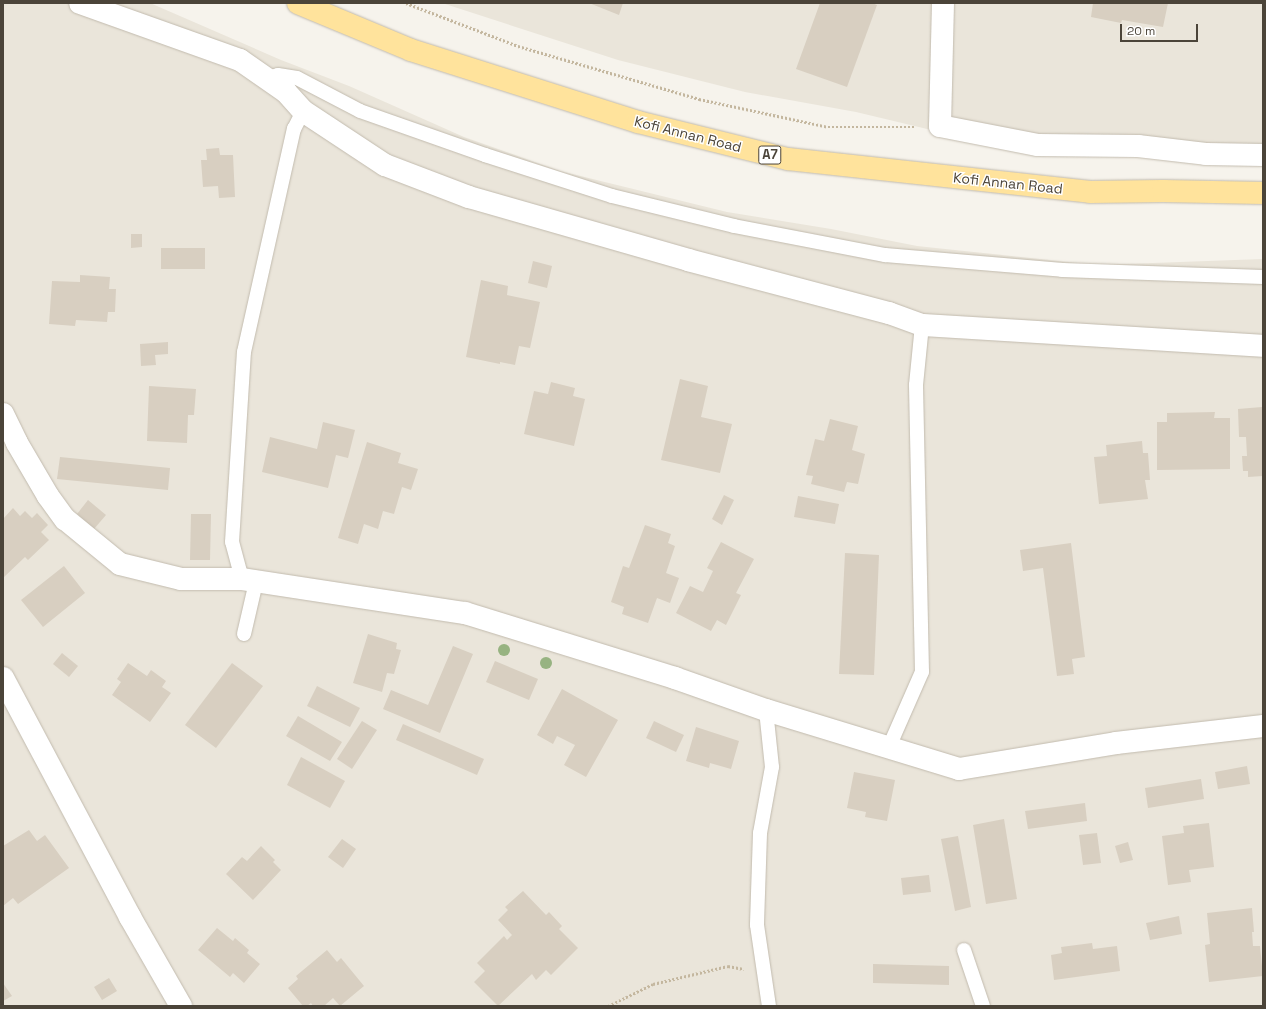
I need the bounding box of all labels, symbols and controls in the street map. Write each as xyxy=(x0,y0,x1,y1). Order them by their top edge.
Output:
scale bar xyxy=(1122,16,1200,42)
text: 20 m xyxy=(1127,23,1155,39)
street label: Kofi Annan Road xyxy=(633,113,743,155)
road number: A7 xyxy=(758,144,782,166)
street label: Kofi Annan Road xyxy=(952,169,1064,197)

